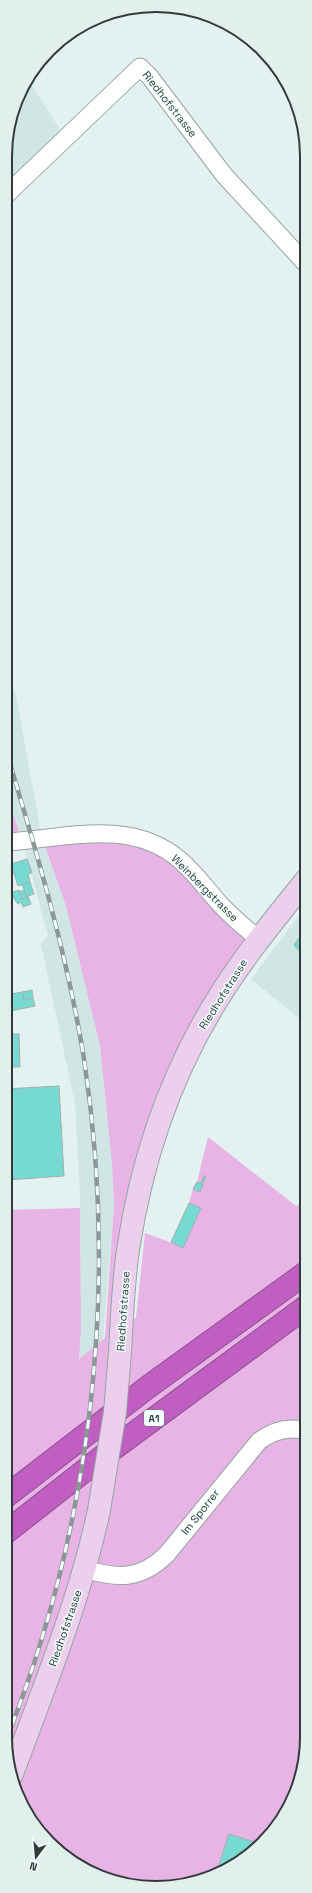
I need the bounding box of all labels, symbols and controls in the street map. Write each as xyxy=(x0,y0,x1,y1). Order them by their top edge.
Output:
street label: Riedhofstrasse xyxy=(140,68,200,140)
street label: Weinbergstrasse xyxy=(169,852,241,924)
street label: Riedhofstrasse xyxy=(196,956,250,1032)
street label: Riedhofstrasse xyxy=(113,1270,133,1352)
road number: A1 xyxy=(144,1410,164,1426)
street label: Im Sporrer xyxy=(178,1486,222,1538)
street label: Riedhofstrasse xyxy=(45,1588,85,1668)
north arrow xyxy=(16,1837,56,1877)
text: N xyxy=(28,1859,39,1874)

